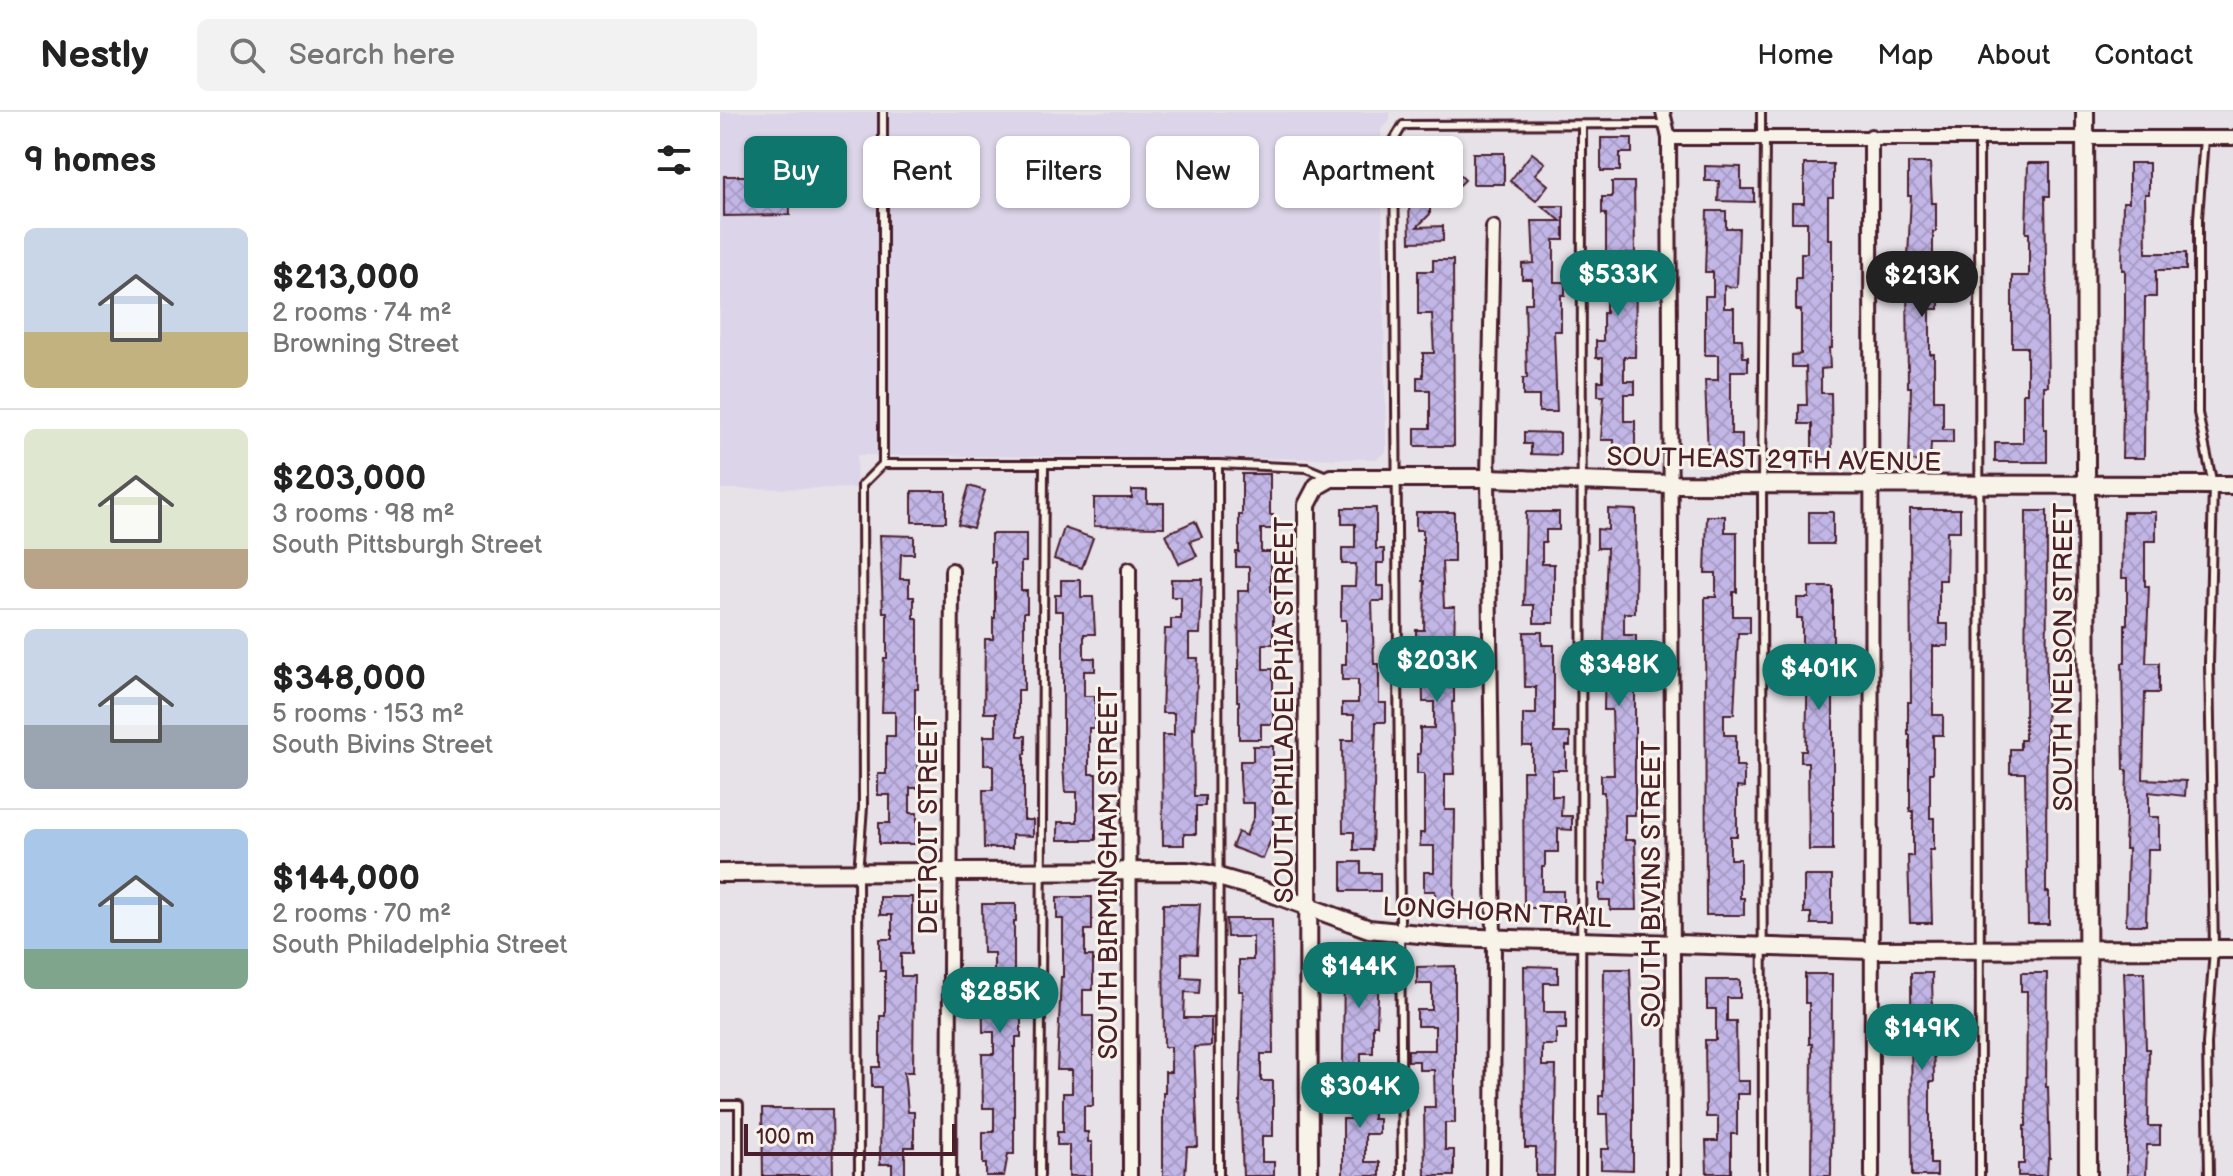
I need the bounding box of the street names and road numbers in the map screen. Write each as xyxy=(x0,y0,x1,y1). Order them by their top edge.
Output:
street label: SOUTHEAST 29TH AVENUE xyxy=(1606,442,1942,479)
street label: SOUTH NELSON STREET xyxy=(2049,502,2080,811)
street label: SOUTH PHILADELPHIA STREET xyxy=(1270,516,1301,903)
street label: SOUTH BIRMINGHAM STREET xyxy=(1094,686,1125,1060)
street label: DETROIT STREET xyxy=(914,715,945,935)
street label: SOUTH BIVINS STREET xyxy=(1637,740,1668,1028)
street label: LONGHORN TRAIL xyxy=(1382,892,1612,935)

